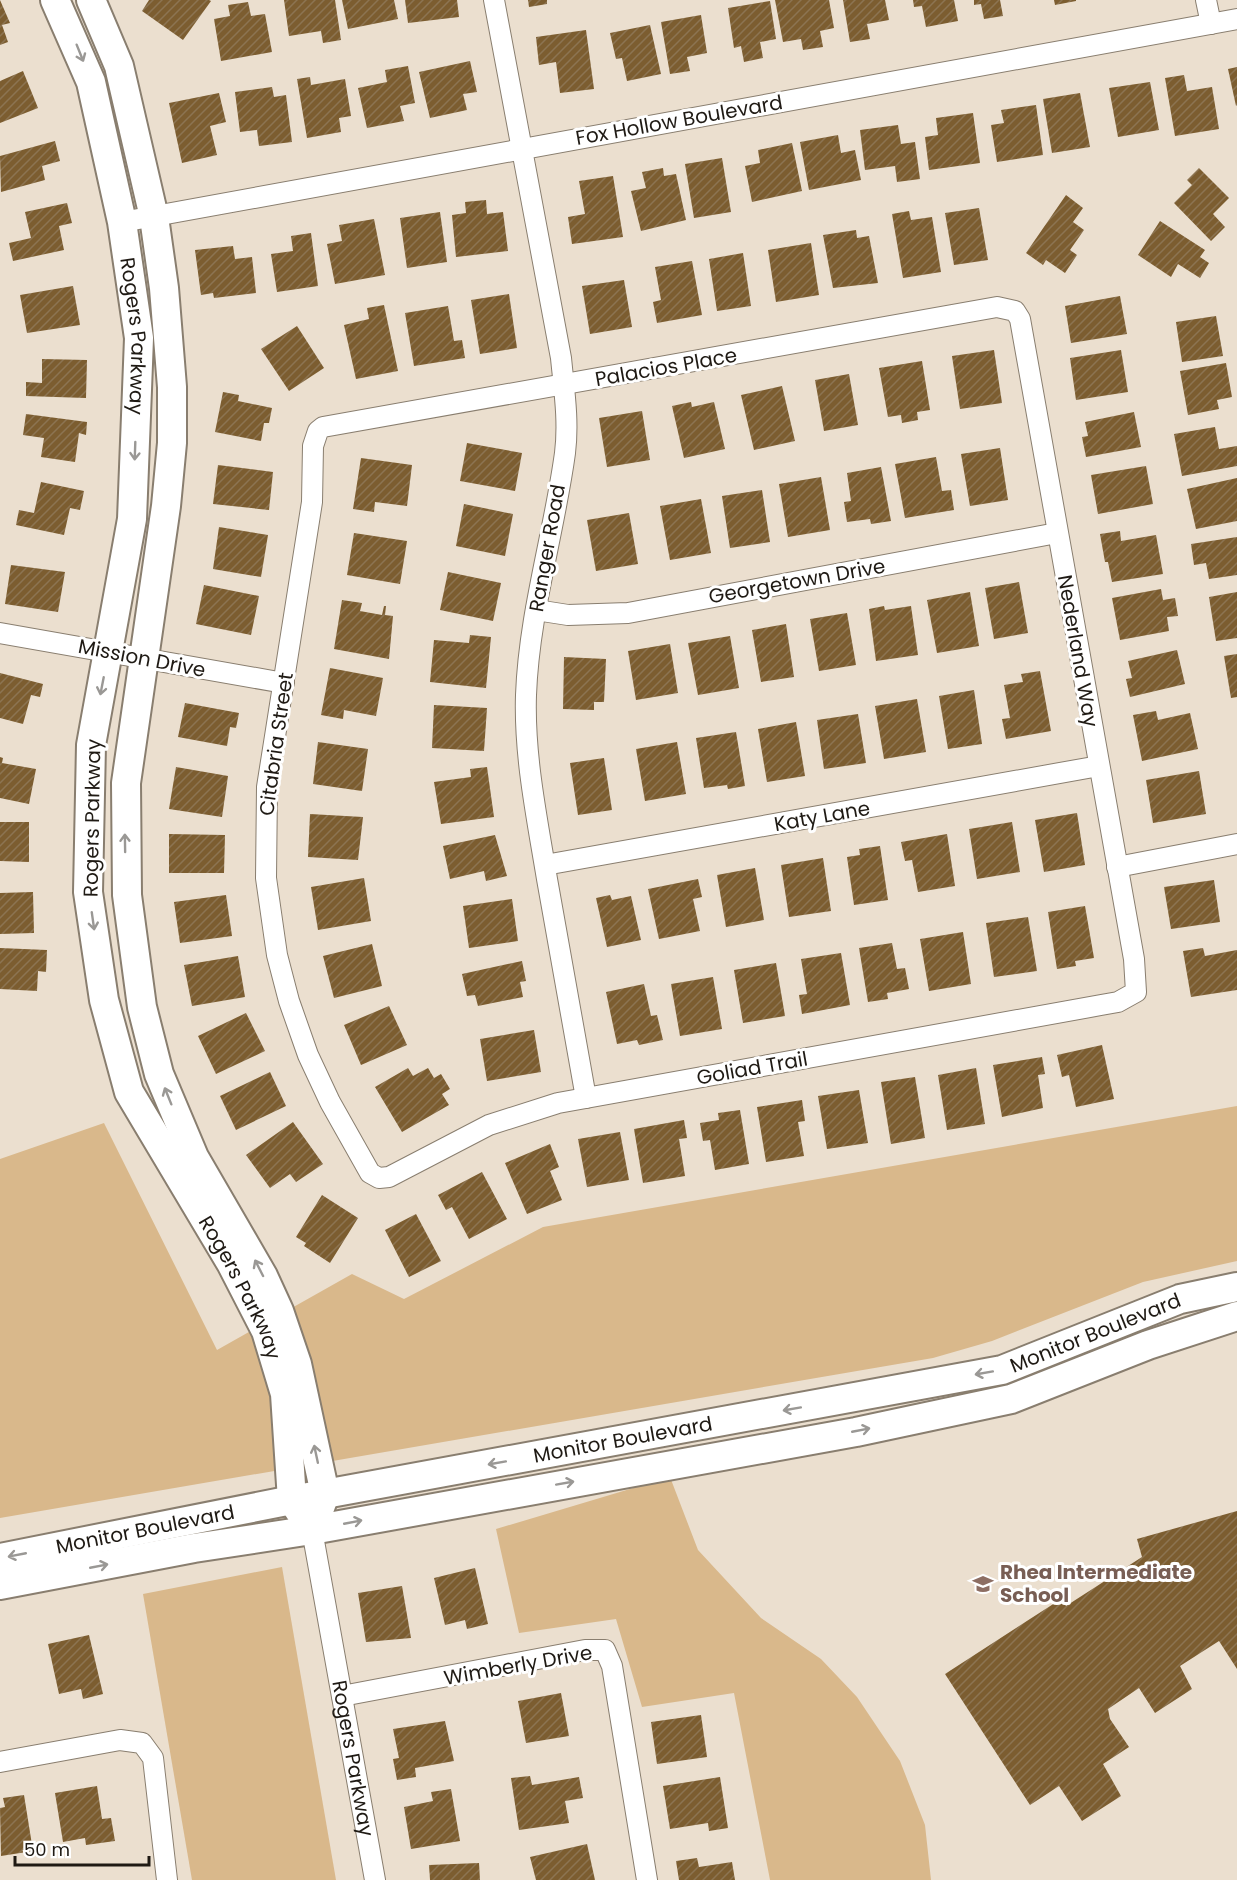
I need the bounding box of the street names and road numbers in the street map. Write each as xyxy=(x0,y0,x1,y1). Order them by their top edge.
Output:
street label: Fox Hollow Boulevard xyxy=(573,88,785,152)
street label: Rogers Parkway xyxy=(113,255,153,415)
street label: Palacios Place xyxy=(593,341,739,393)
street label: Ranger Road xyxy=(522,482,572,614)
street label: Georgetown Drive xyxy=(706,552,888,610)
street label: Nederland Way xyxy=(1051,573,1105,729)
street label: Mission Drive xyxy=(76,632,208,684)
street label: Citabria Street xyxy=(252,671,300,817)
street label: Rogers Parkway xyxy=(77,739,107,897)
street label: Katy Lane xyxy=(772,794,872,838)
street label: Goliad Trail xyxy=(694,1044,810,1092)
street label: Rogers Parkway xyxy=(192,1210,288,1363)
street label: Monitor Boulevard xyxy=(1006,1286,1185,1379)
street label: Monitor Boulevard xyxy=(531,1409,715,1470)
street label: Monitor Boulevard xyxy=(53,1498,237,1561)
street label: Wimberly Drive xyxy=(442,1638,594,1692)
street label: Rogers Parkway xyxy=(325,1678,381,1839)

